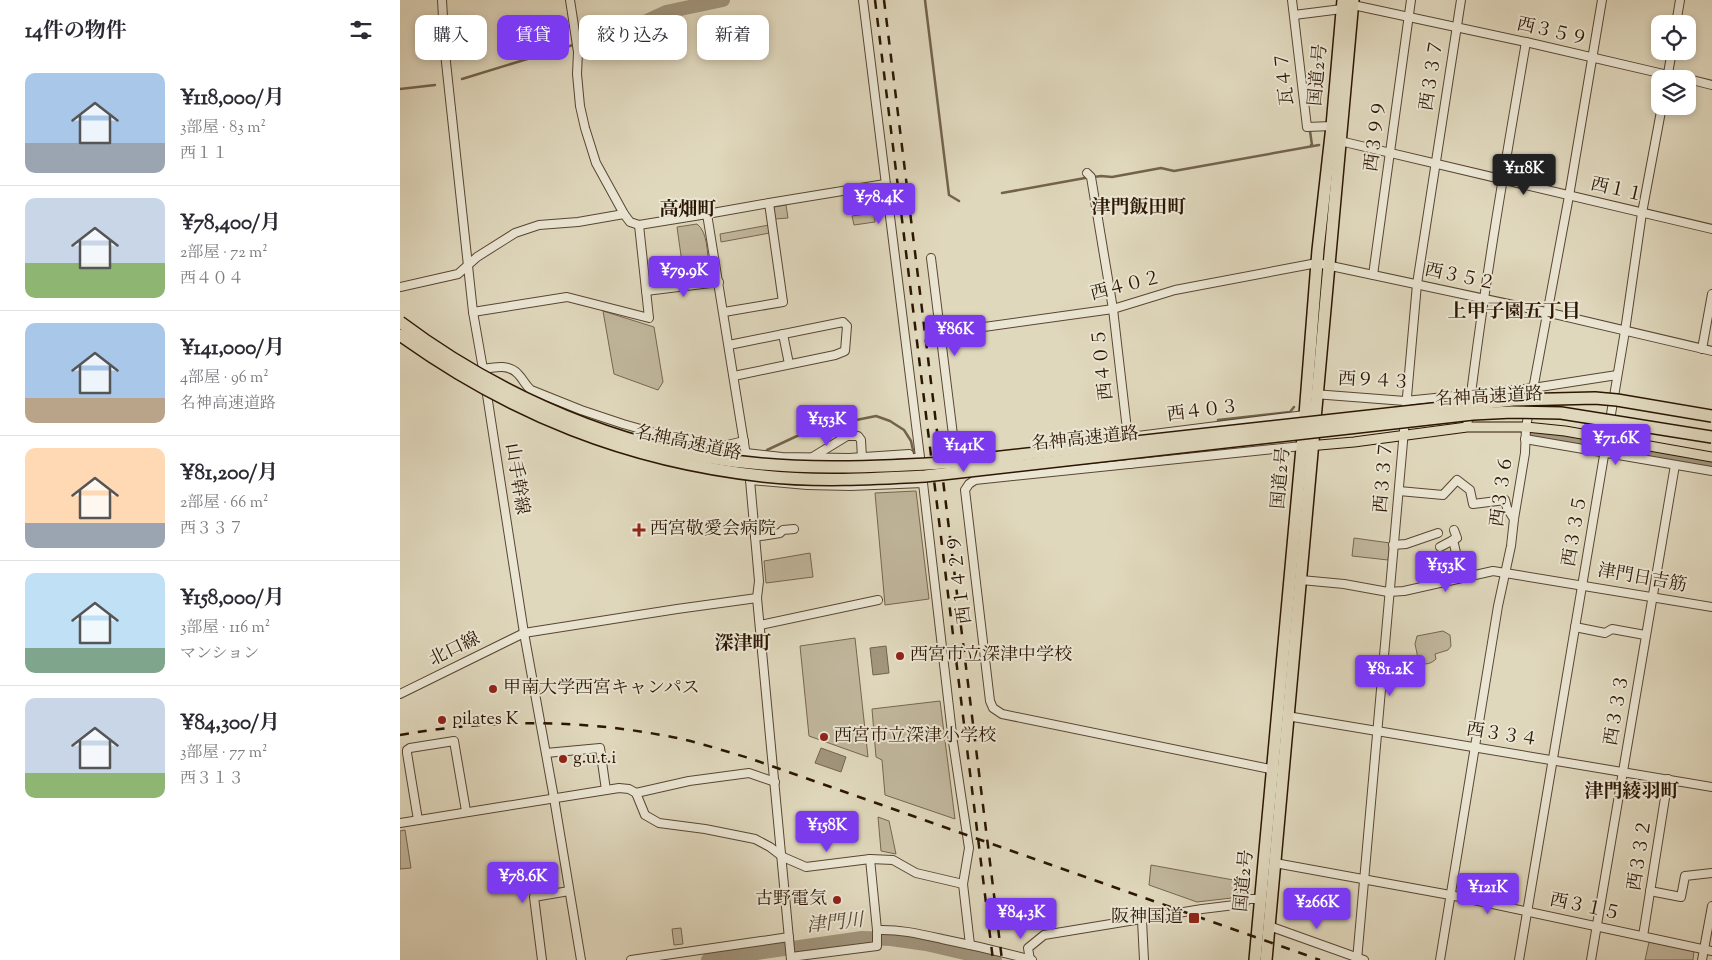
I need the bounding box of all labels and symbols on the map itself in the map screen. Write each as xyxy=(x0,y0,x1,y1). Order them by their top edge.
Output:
street label: 西３５９ xyxy=(1514,12,1590,54)
street label: 西３３７ xyxy=(1415,37,1451,113)
street label: 国道2号 xyxy=(1303,43,1335,107)
street label: 瓦４７ xyxy=(1270,50,1302,106)
street label: 西３９９ xyxy=(1359,99,1395,173)
pin: ¥118K xyxy=(1489,154,1559,196)
street label: 西１１ xyxy=(1588,172,1646,210)
pin: ¥78.4K xyxy=(838,182,920,225)
district label: 津門飯田町 xyxy=(1091,195,1187,222)
district label: 高畑町 xyxy=(659,197,717,224)
pin: ¥79.9K xyxy=(643,256,725,298)
street label: 西３５２ xyxy=(1422,258,1498,298)
street label: 西４０２ xyxy=(1088,266,1164,308)
district label: 上甲子園五丁目 xyxy=(1447,299,1581,326)
pin: ¥86K xyxy=(925,314,985,357)
street label: 西４０５ xyxy=(1087,327,1121,401)
street label: 西９４３ xyxy=(1337,367,1411,397)
street label: 名神高速道路 xyxy=(1434,382,1544,414)
street label: 西４０３ xyxy=(1166,395,1240,429)
pin: ¥153K xyxy=(792,404,862,447)
street label: 名神高速道路 xyxy=(632,420,744,468)
street label: 名神高速道路 xyxy=(1030,421,1140,459)
pin: ¥71.6K xyxy=(1575,424,1657,466)
pin: ¥141K xyxy=(929,430,999,473)
street label: 西３３７ xyxy=(1369,440,1401,514)
street label: 山手幹線 xyxy=(498,441,534,517)
street label: 国道2号 xyxy=(1266,446,1298,510)
street label: 西３３６ xyxy=(1485,454,1521,528)
street label: 西３３５ xyxy=(1557,493,1595,569)
place label: 西宮敬愛会病院 xyxy=(650,517,776,543)
marker: 西宮敬愛会病院 xyxy=(632,523,646,537)
street label: 西１４２９ xyxy=(943,533,979,625)
pin: ¥153K xyxy=(1411,550,1481,593)
street label: 津門日吉筋 xyxy=(1595,558,1689,600)
street label: 北口線 xyxy=(425,626,485,674)
district label: 深津町 xyxy=(714,631,772,658)
place label: 西宮市立深津中学校 xyxy=(910,643,1072,669)
marker: 西宮市立深津中学校 xyxy=(894,650,906,662)
pin: ¥81.2K xyxy=(1349,654,1431,697)
street label: 西３３３ xyxy=(1599,672,1637,748)
place label: 甲南大学西宮キャンパス xyxy=(503,676,700,702)
marker: 甲南大学西宮キャンパス xyxy=(487,683,499,695)
place label: pilates K xyxy=(452,707,519,733)
marker: pilates K xyxy=(436,714,448,726)
street label: 西３３４ xyxy=(1464,718,1540,754)
place label: 西宮市立深津小学校 xyxy=(834,724,996,750)
marker: 西宮市立深津小学校 xyxy=(818,731,830,743)
place label: g.u.t.i xyxy=(573,746,616,772)
marker: g.u.t.i xyxy=(557,753,569,765)
district label: 津門綾羽町 xyxy=(1584,779,1680,806)
pin: ¥158K xyxy=(792,810,862,853)
street label: 西３３２ xyxy=(1623,817,1659,893)
street label: 国道2号 xyxy=(1229,849,1261,913)
pin: ¥78.6K xyxy=(482,862,564,904)
pin: ¥121K xyxy=(1453,872,1523,915)
place label: 古野電気 xyxy=(755,887,827,913)
pin: ¥266K xyxy=(1282,888,1352,930)
street label: 西３１５ xyxy=(1547,888,1623,928)
marker: 古野電気 xyxy=(831,894,843,906)
pin: ¥84.3K xyxy=(980,898,1062,940)
place label: 阪神国道 xyxy=(1111,905,1183,931)
water label: 津門川 xyxy=(805,907,867,940)
marker: 阪神国道 xyxy=(1187,911,1201,925)

